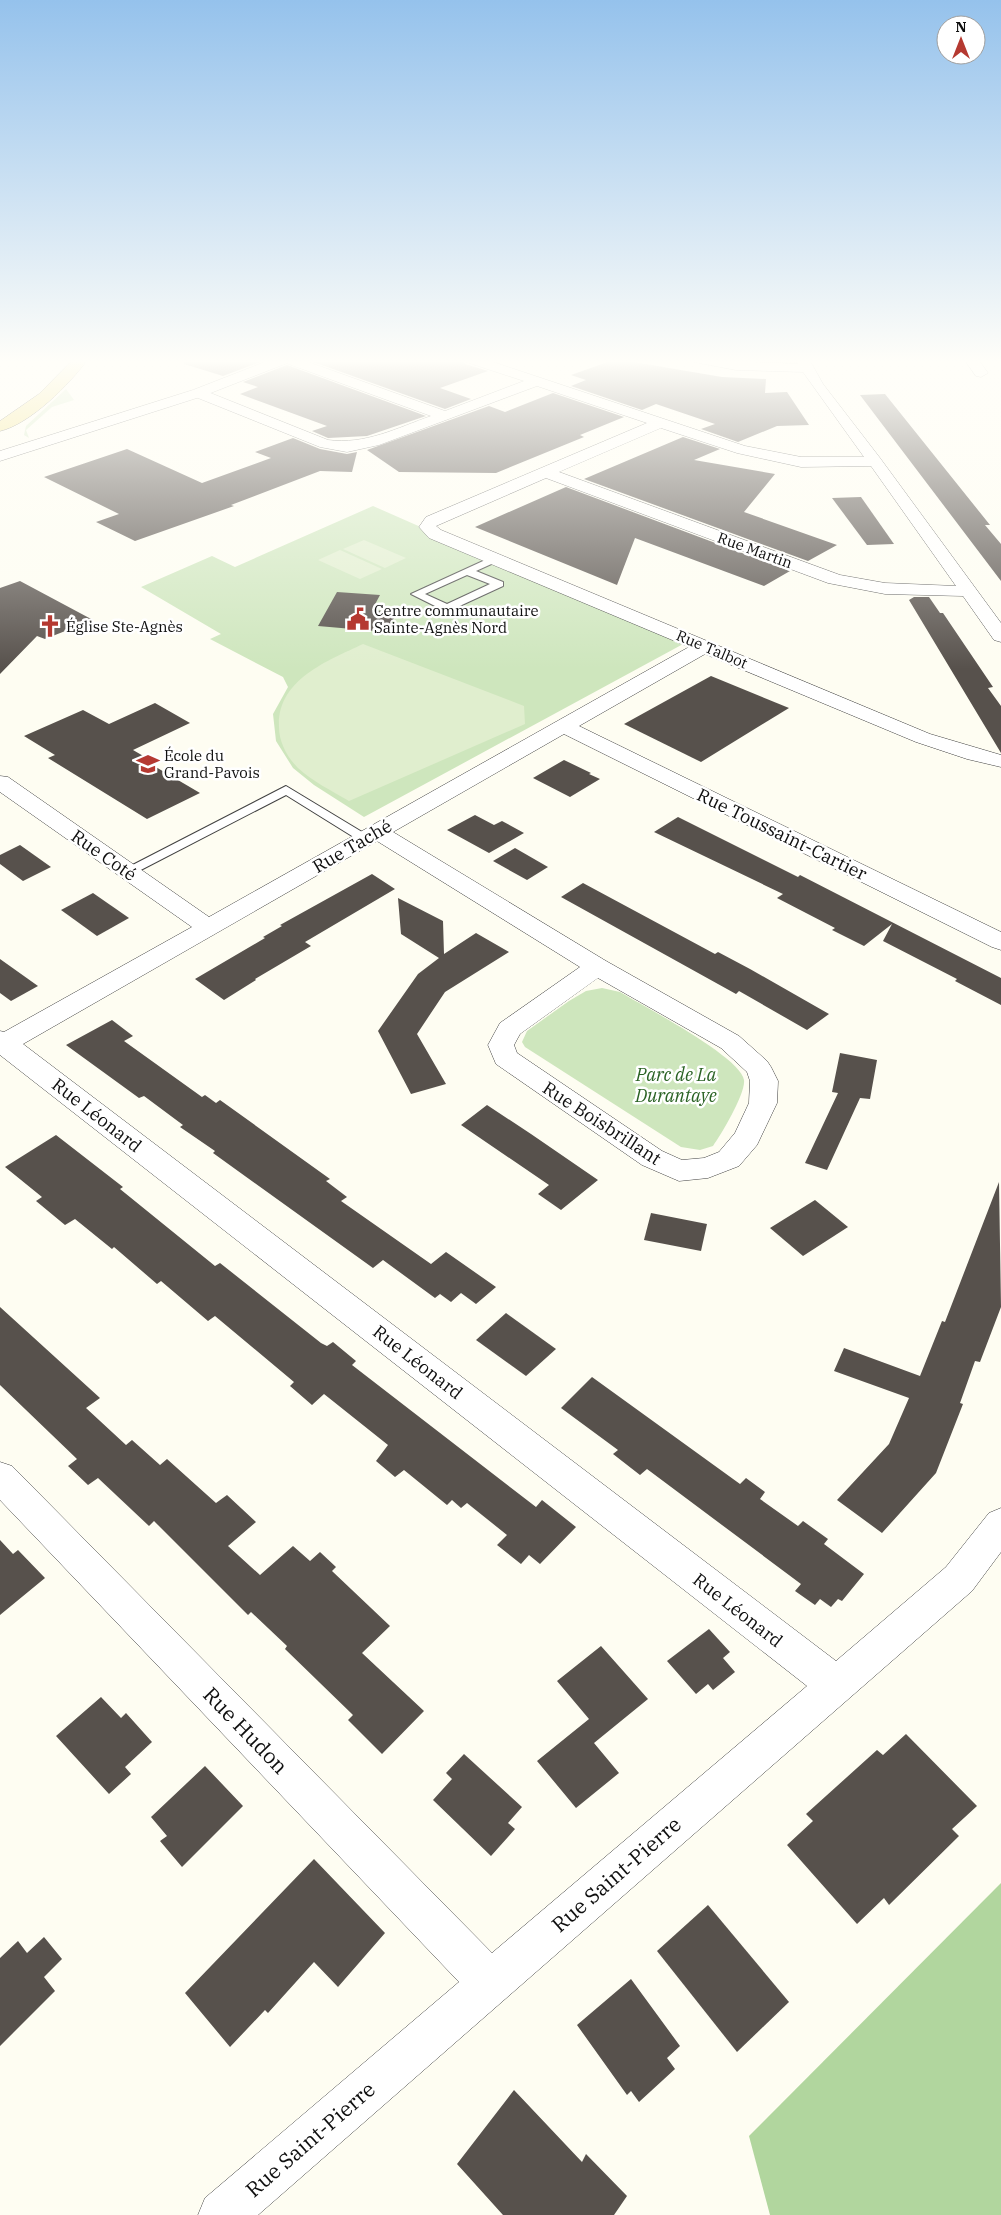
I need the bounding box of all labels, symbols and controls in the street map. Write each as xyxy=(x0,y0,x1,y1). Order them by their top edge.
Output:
north arrow xyxy=(936,15,986,65)
text: N xyxy=(955,18,967,36)
street label: Rue Martin xyxy=(715,528,796,572)
place label: Centre communautaire Sainte-Agnès Nord xyxy=(374,601,538,637)
public building icon: Centre communautaire Sainte-Agnès Nord xyxy=(345,606,371,632)
church icon: Église Ste-Agnès xyxy=(37,613,63,639)
place label: Église Ste-Agnès xyxy=(66,617,183,636)
street label: Rue Talbot xyxy=(674,625,750,673)
place label: École du Grand-Pavois xyxy=(164,746,260,782)
school or university icon: École du Grand-Pavois xyxy=(135,751,161,777)
street label: Rue Toussaint-Cartier xyxy=(693,783,871,885)
street label: Rue Taché xyxy=(308,814,396,878)
street label: Rue Coté xyxy=(67,824,141,886)
park label: Parc de La Durantaye xyxy=(634,1063,717,1107)
street label: Rue Léonard xyxy=(47,1073,147,1157)
street label: Rue Boisbrillant xyxy=(538,1076,666,1170)
street label: Rue Léonard xyxy=(368,1320,468,1404)
street label: Rue Léonard xyxy=(688,1568,788,1652)
street label: Rue Hudon xyxy=(197,1680,295,1780)
street label: Rue Saint-Pierre xyxy=(545,1810,687,1938)
street label: Rue Saint-Pierre xyxy=(239,2075,381,2203)

